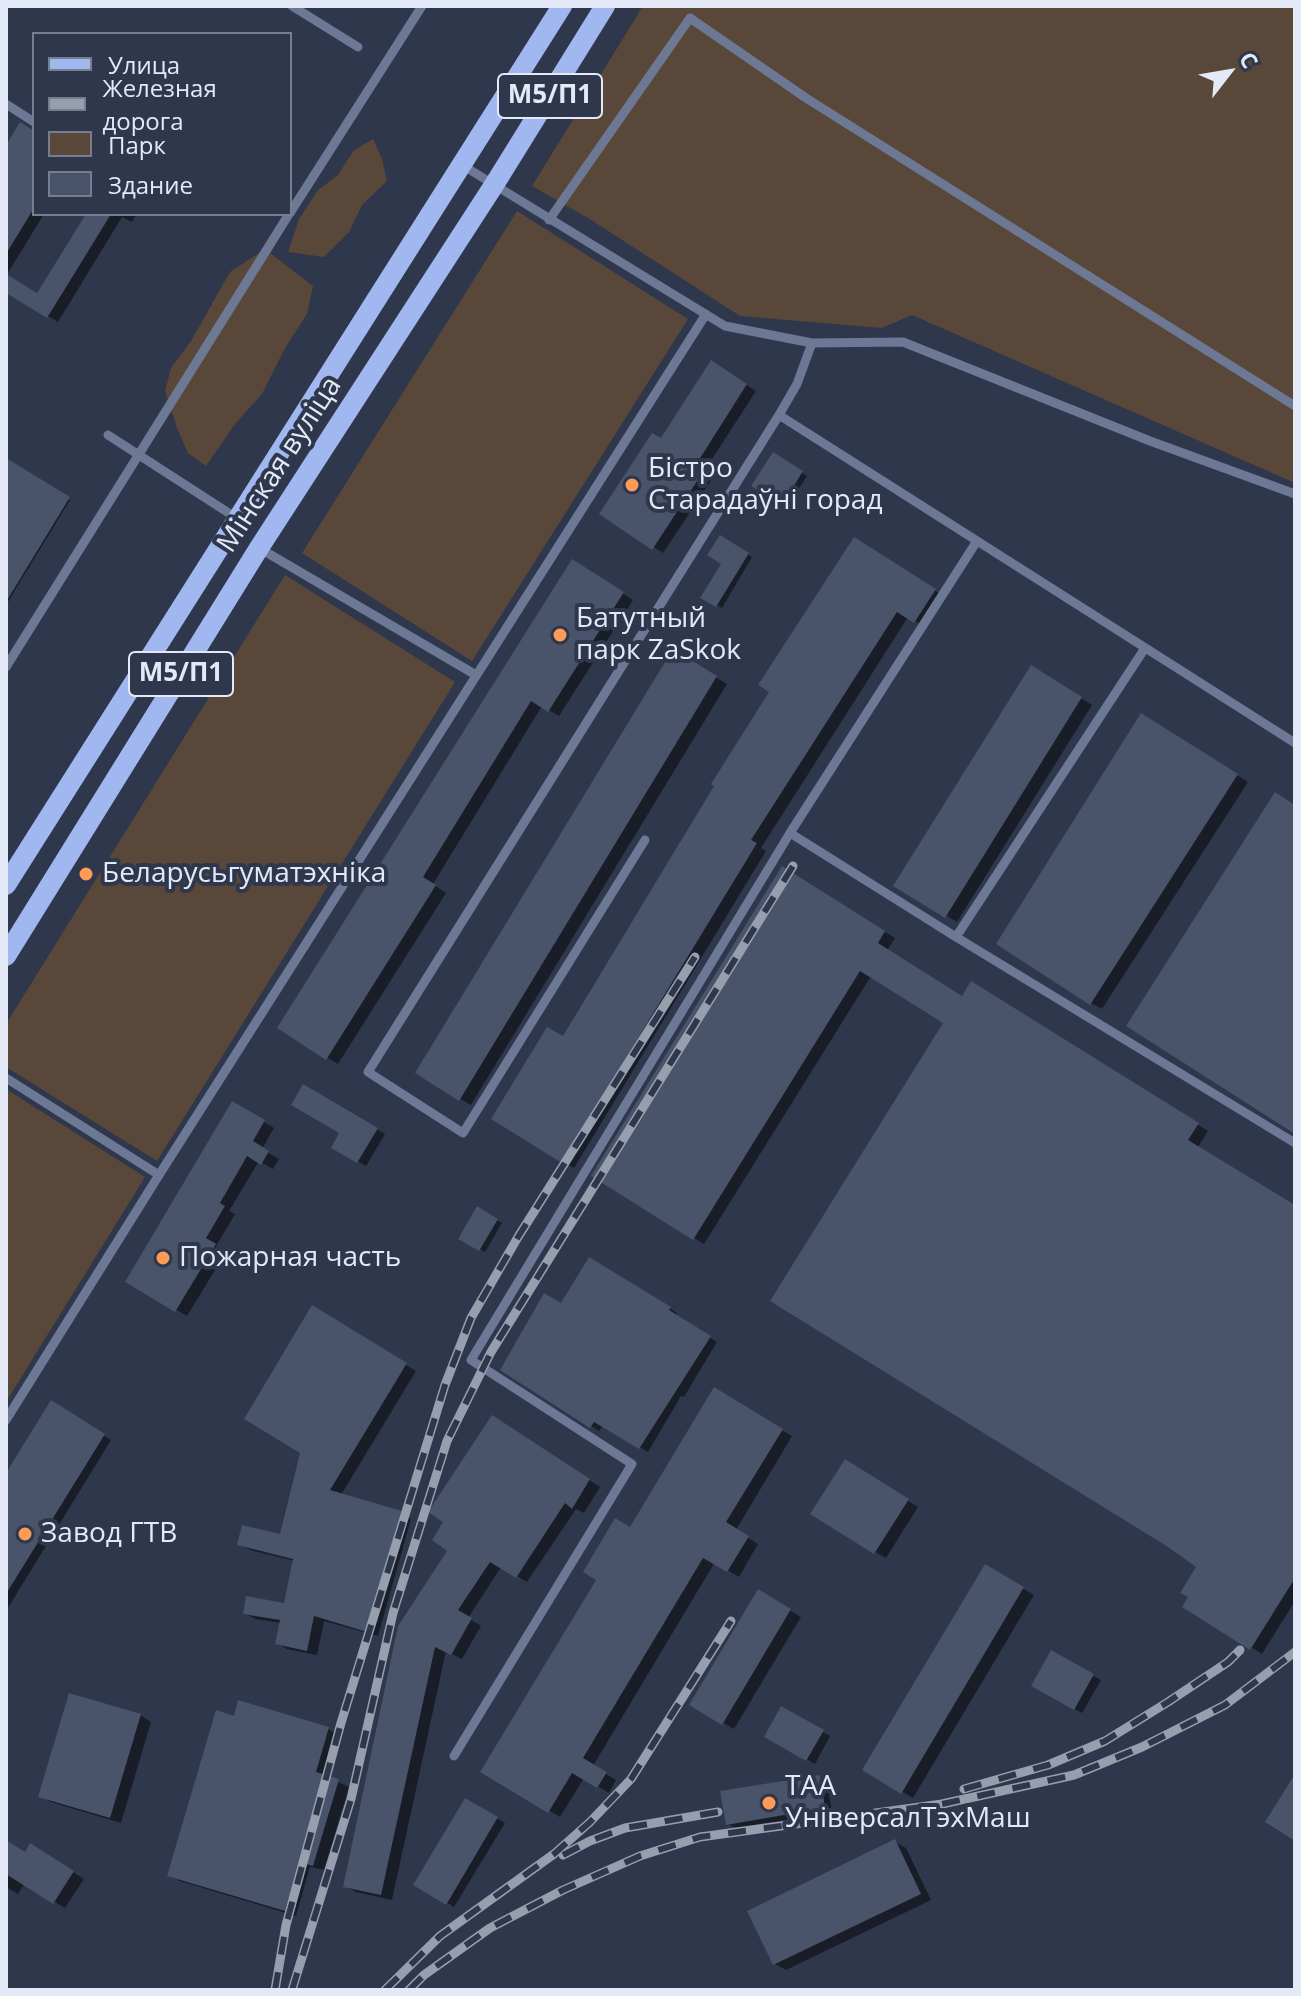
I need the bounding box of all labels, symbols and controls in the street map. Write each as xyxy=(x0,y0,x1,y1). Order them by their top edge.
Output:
legend xyxy=(32,32,292,216)
north arrow xyxy=(1189,32,1269,112)
text: С xyxy=(1233,46,1266,73)
text: Улица xyxy=(108,48,180,81)
text: Железная дорога xyxy=(102,71,217,137)
road number: М5/П1 xyxy=(498,74,602,118)
text: Парк xyxy=(108,128,166,161)
text: Здание xyxy=(108,168,193,201)
street label: Мінская вуліца xyxy=(211,371,349,559)
place label: Бістро Старадаўні горад xyxy=(648,452,882,518)
marker: Бістро Старадаўні горад xyxy=(623,476,641,494)
place label: Батутный парк ZaSkok xyxy=(576,602,741,668)
marker: Батутный парк ZaSkok xyxy=(551,626,569,644)
road number: М5/П1 xyxy=(129,652,233,696)
place label: Беларусьгуматэхніка xyxy=(102,857,386,891)
marker: Беларусьгуматэхніка xyxy=(77,865,95,883)
place label: Пожарная часть xyxy=(179,1241,401,1275)
marker: Пожарная часть xyxy=(154,1249,172,1267)
place label: Завод ГТВ xyxy=(41,1517,177,1551)
marker: Завод ГТВ xyxy=(16,1525,34,1543)
place label: ТАА УніверсалТэхМаш xyxy=(785,1770,1031,1836)
marker: ТАА УніверсалТэхМаш xyxy=(760,1794,778,1812)

